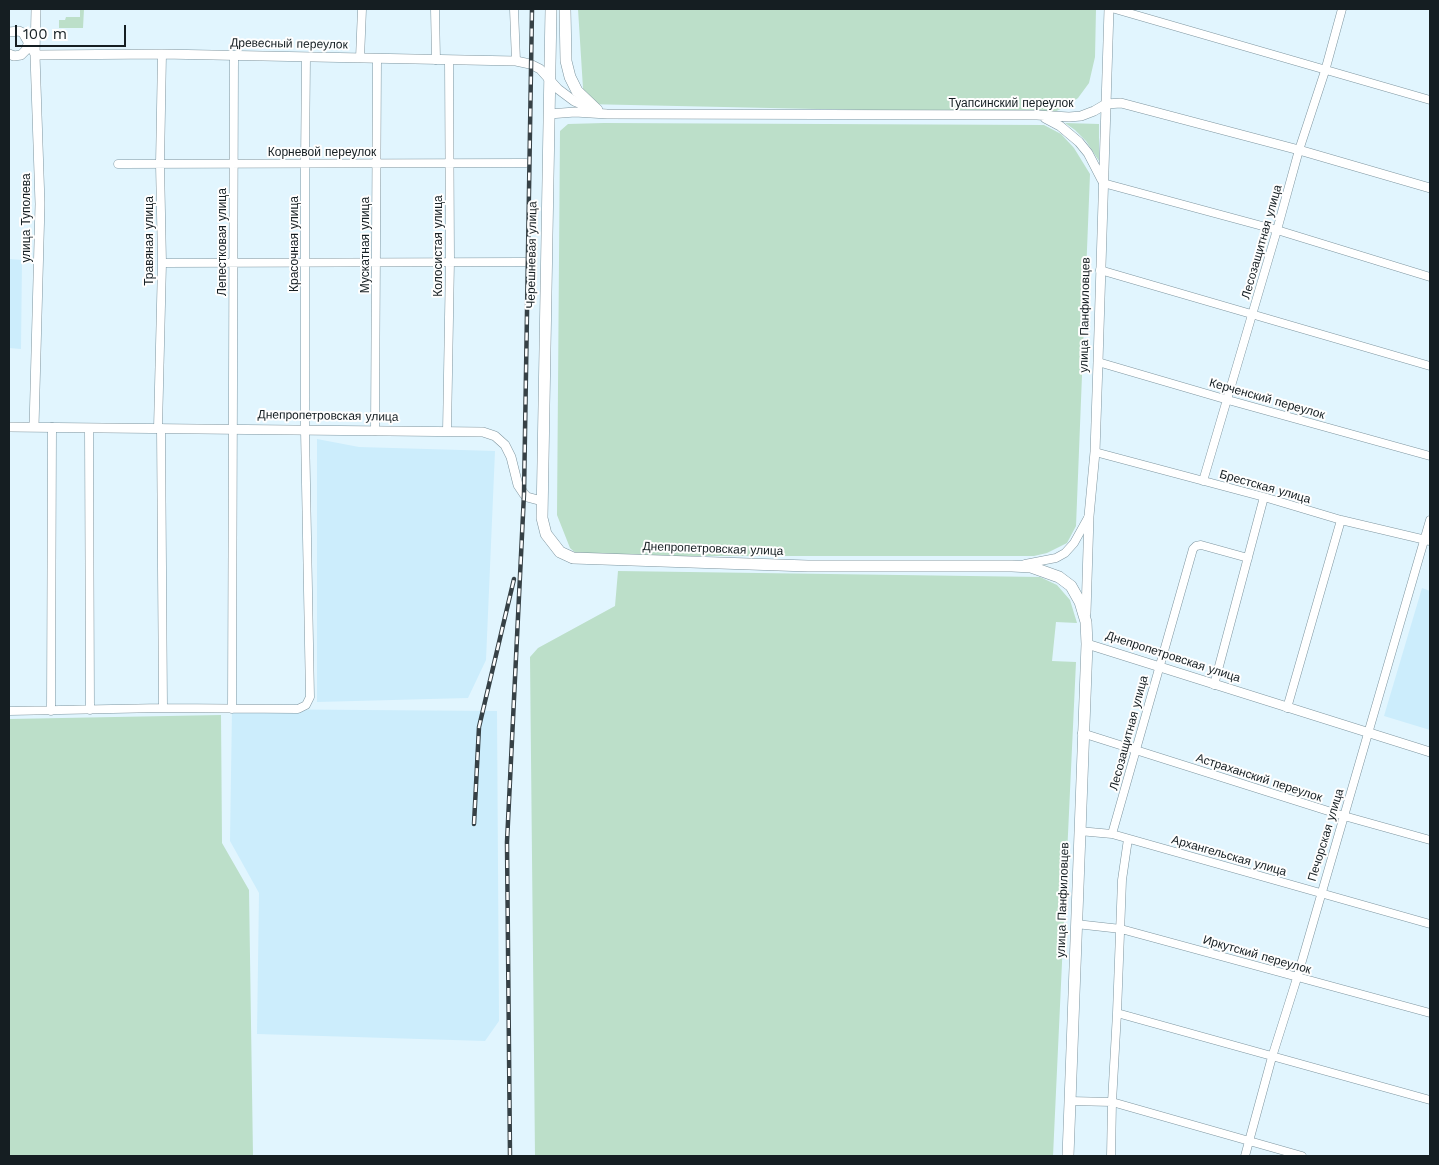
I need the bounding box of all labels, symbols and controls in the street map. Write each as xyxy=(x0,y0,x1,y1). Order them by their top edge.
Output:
scale bar xyxy=(18,15,129,47)
text: 100 m xyxy=(23,25,67,43)
street label: Древесный переулок xyxy=(230,36,348,52)
street label: Туапсинский переулок xyxy=(949,96,1073,110)
street label: Корневой переулок xyxy=(268,145,376,159)
street label: улица Туполева xyxy=(19,173,33,263)
street label: Лесозащитная улица xyxy=(1239,183,1285,301)
street label: Лепестковая улица xyxy=(215,188,229,296)
street label: Колосистая улица xyxy=(431,195,445,297)
street label: Травяная улица xyxy=(142,196,156,286)
street label: Красочная улица xyxy=(287,196,301,292)
street label: Мускатная улица xyxy=(358,197,372,293)
street label: Черешневая улица xyxy=(524,201,540,309)
street label: улица Панфиловцев xyxy=(1077,257,1093,373)
street label: Керченский переулок xyxy=(1208,376,1326,422)
street label: Днепропетровская улица xyxy=(257,408,399,424)
street label: Брестская улица xyxy=(1218,467,1312,507)
street label: Днепропетровская улица xyxy=(642,539,784,559)
street label: Днепропетровская улица xyxy=(1104,628,1242,686)
street label: Лесозащитная улица xyxy=(1107,674,1151,792)
street label: Астраханский переулок xyxy=(1194,751,1324,805)
street label: Печорская улица xyxy=(1305,787,1347,883)
street label: Архангельская улица xyxy=(1170,833,1288,879)
street label: улица Панфиловцев xyxy=(1054,842,1072,958)
street label: Иркутский переулок xyxy=(1201,933,1313,977)

